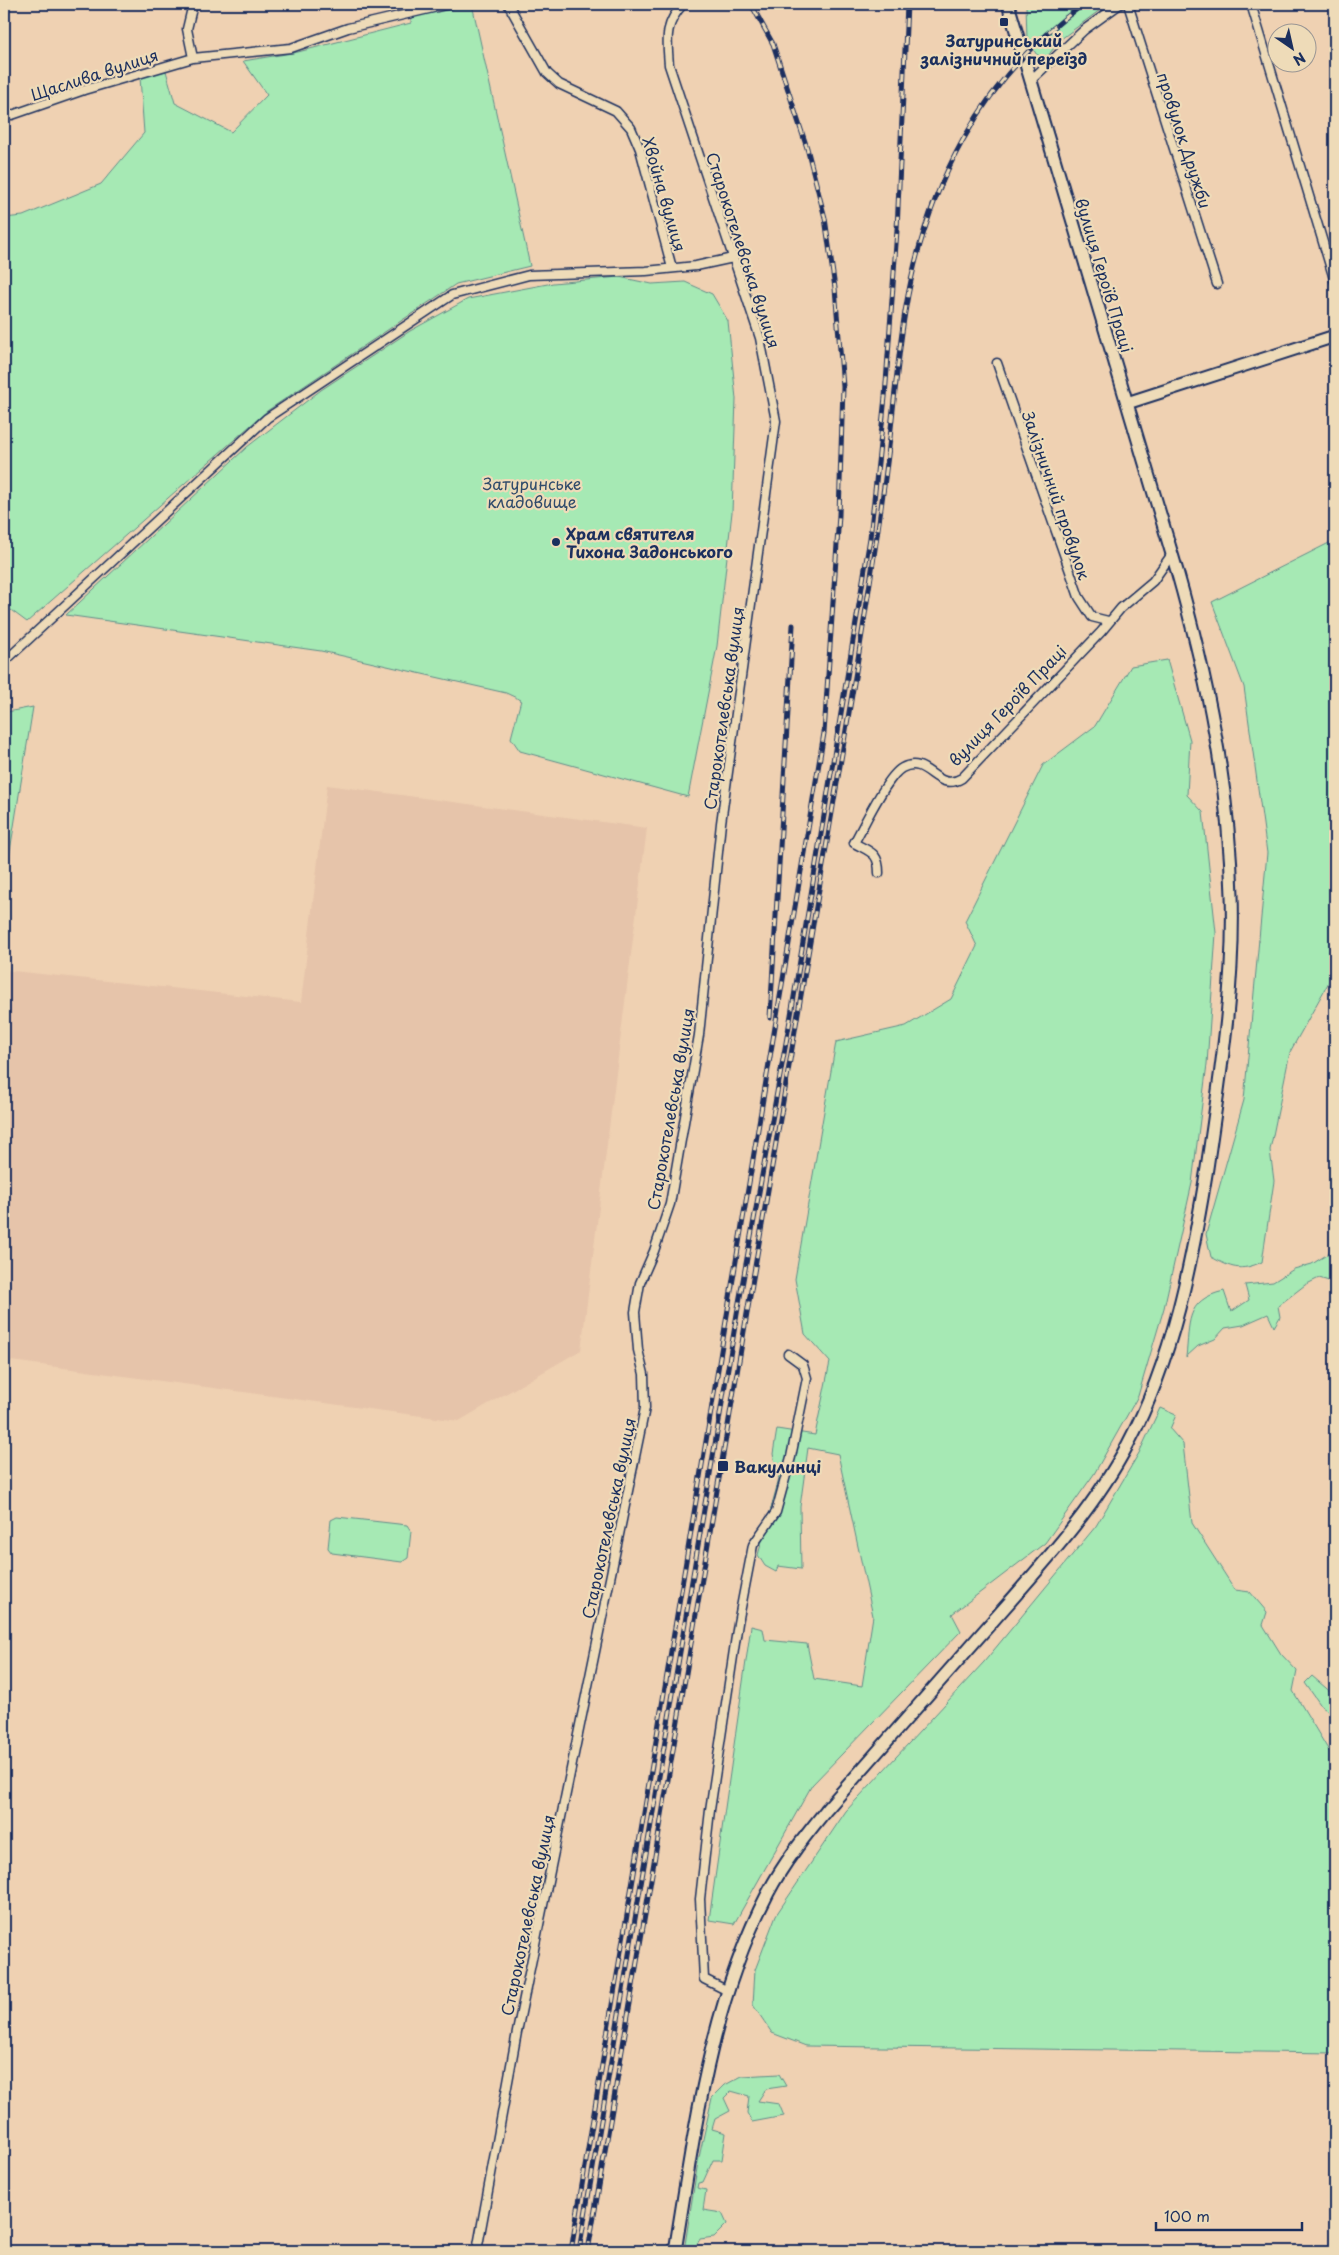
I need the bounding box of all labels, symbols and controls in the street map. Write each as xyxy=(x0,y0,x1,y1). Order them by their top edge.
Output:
marker: Затуринський залізничний переїзд xyxy=(998,16,1010,28)
north arrow xyxy=(1266,22,1316,72)
place label: Затуринський залізничний переїзд xyxy=(920,28,1088,70)
street label: Щаслива вулиця xyxy=(27,42,161,106)
text: N xyxy=(1289,47,1310,71)
street label: провулок Дружби xyxy=(1152,69,1218,211)
street label: Хвойна вулиця xyxy=(637,134,693,254)
street label: Старокотелевська вулиця xyxy=(701,149,787,351)
street label: вулиця Героїв Праці xyxy=(1070,195,1140,355)
street label: Залізничний провулок xyxy=(1017,407,1097,583)
park label: Затуринське кладовище xyxy=(483,471,581,513)
place label: Храм святителя Тихона Задонського xyxy=(566,521,733,563)
marker: Храм святителя Тихона Задонського xyxy=(550,536,562,548)
street label: Старокотелевська вулиця xyxy=(697,605,749,811)
street label: вулиця Героїв Праці xyxy=(943,639,1071,771)
street label: Старокотелевська вулиця xyxy=(640,1006,700,1212)
street label: Старокотелевська вулиця xyxy=(575,1415,641,1621)
place label: Вакулинці xyxy=(734,1454,821,1478)
marker: Вакулинці xyxy=(716,1459,730,1473)
street label: Старокотелевська вулиця xyxy=(494,1812,560,2018)
scale bar xyxy=(1156,2200,1303,2232)
text: 100 m xyxy=(1164,2204,1210,2227)

